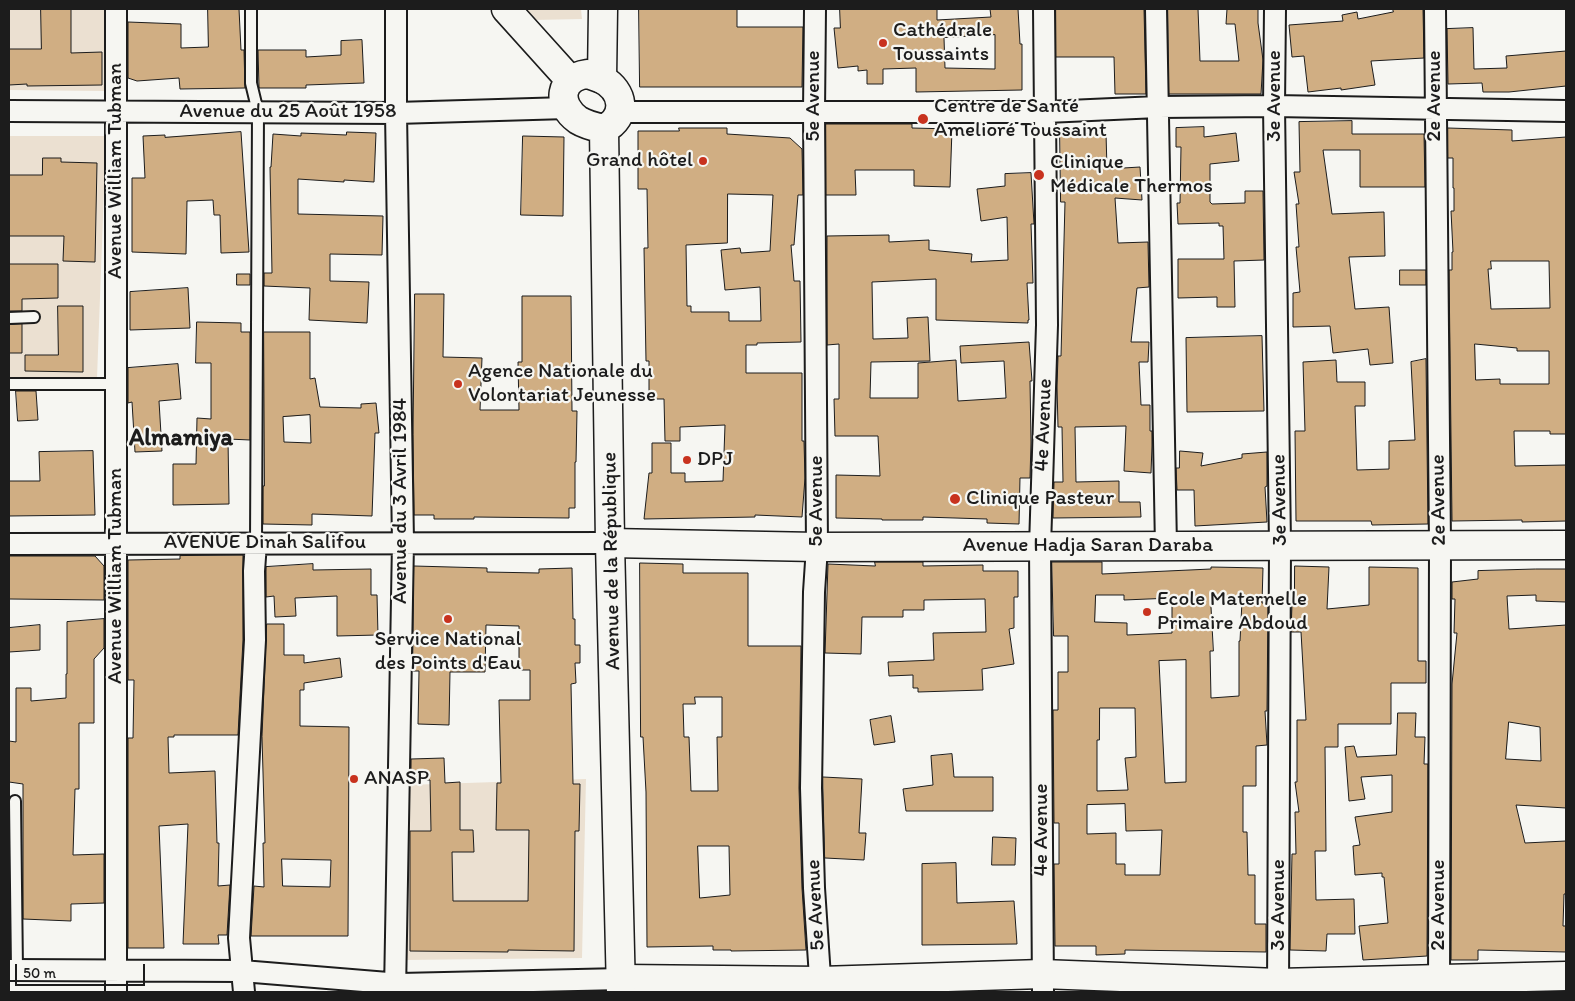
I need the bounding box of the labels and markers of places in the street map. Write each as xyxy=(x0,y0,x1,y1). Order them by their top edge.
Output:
place label: Cathédrale Toussaints xyxy=(893,18,992,68)
marker: Cathédrale Toussaints xyxy=(877,37,889,49)
place label: Centre de Santé Amelioré Toussaint xyxy=(934,94,1107,144)
marker: Centre de Santé Amelioré Toussaint xyxy=(916,112,930,126)
place label: Grand hôtel xyxy=(586,148,693,174)
place label: Clinique Médicale Thermos xyxy=(1050,150,1213,200)
marker: Grand hôtel xyxy=(697,155,709,167)
marker: Clinique Médicale Thermos xyxy=(1032,168,1046,182)
place label: Agence Nationale du Volontariat Jeunesse xyxy=(468,359,656,409)
marker: Agence Nationale du Volontariat Jeunesse xyxy=(452,378,464,390)
place label: DPJ xyxy=(697,447,733,473)
marker: DPJ xyxy=(681,454,693,466)
place label: Clinique Pasteur xyxy=(966,486,1114,512)
marker: Clinique Pasteur xyxy=(948,492,962,506)
place label: Ecole Maternelle Primaire Abdoud xyxy=(1157,587,1308,637)
marker: Ecole Maternelle Primaire Abdoud xyxy=(1141,606,1153,618)
marker: Service National des Points d'Eau xyxy=(442,613,454,625)
place label: Service National des Points d'Eau xyxy=(375,627,521,677)
place label: ANASP xyxy=(364,766,429,792)
marker: ANASP xyxy=(348,773,360,785)

